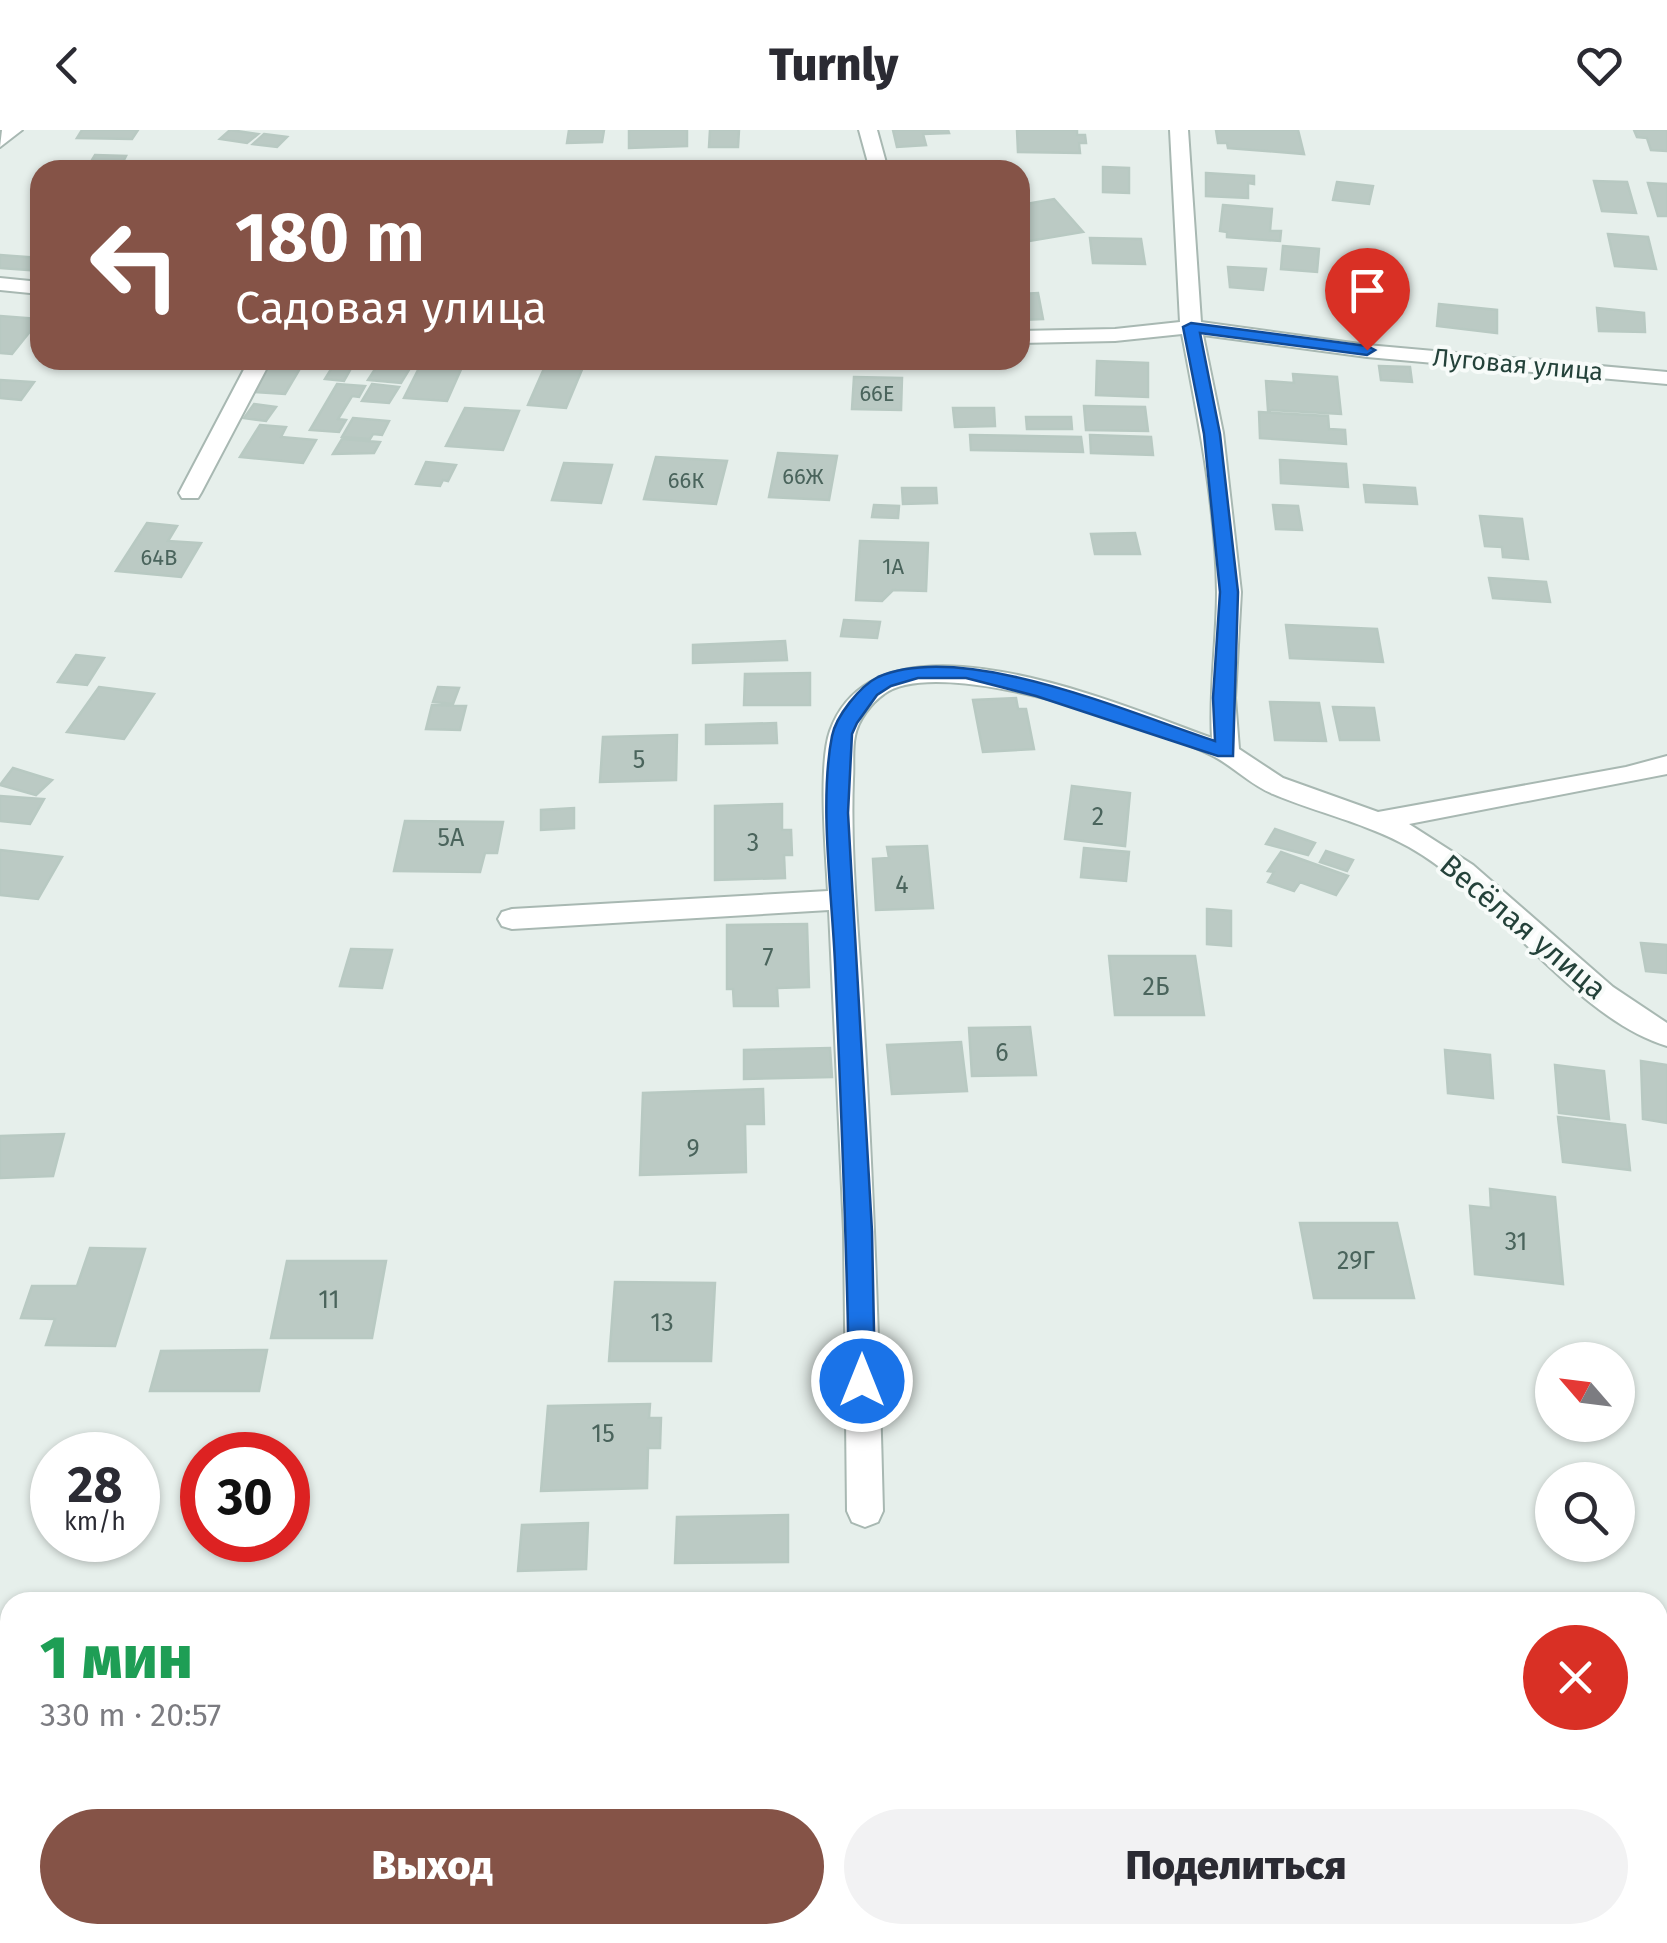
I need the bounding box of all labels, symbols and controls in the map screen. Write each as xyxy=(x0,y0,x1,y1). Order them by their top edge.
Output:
icon: back xyxy=(40,38,95,93)
text: Turnly xyxy=(769,38,898,92)
icon: heart xyxy=(1572,38,1627,93)
text: 180 m xyxy=(235,196,425,280)
icon: left xyxy=(70,200,200,330)
pin xyxy=(1325,248,1410,351)
icon: arrive xyxy=(1340,263,1395,318)
text: Садовая улица xyxy=(235,281,547,335)
street label: Луговая улица xyxy=(1431,343,1604,387)
house number: 66Е xyxy=(859,380,895,407)
house number: 66Ж xyxy=(782,463,824,490)
house number: 66К xyxy=(668,467,704,494)
house number: 64В xyxy=(141,544,177,571)
house number: 1А xyxy=(882,553,904,580)
house number: 5 xyxy=(633,745,645,775)
house number: 2 xyxy=(1092,802,1104,832)
house number: 5А xyxy=(438,823,465,853)
house number: 3 xyxy=(747,828,759,858)
street label: Весёлая улица xyxy=(1433,847,1613,1007)
house number: 4 xyxy=(895,870,909,900)
house number: 7 xyxy=(762,942,774,972)
house number: 2Б xyxy=(1143,972,1169,1002)
house number: 6 xyxy=(995,1038,1009,1068)
house number: 9 xyxy=(686,1134,700,1164)
house number: 31 xyxy=(1505,1227,1527,1257)
house number: 29Г xyxy=(1337,1246,1375,1276)
house number: 11 xyxy=(318,1285,340,1315)
house number: 13 xyxy=(650,1308,674,1338)
position arrow xyxy=(810,1329,914,1433)
north arrow xyxy=(1535,1342,1635,1442)
map controls xyxy=(1535,1342,1635,1562)
house number: 15 xyxy=(591,1419,615,1449)
speed limit sign: 30 xyxy=(180,1432,310,1562)
text: 28 xyxy=(68,1455,122,1515)
button: search xyxy=(1535,1462,1635,1562)
text: km/h xyxy=(64,1507,126,1537)
text: 1 мин xyxy=(40,1622,193,1694)
button: close xyxy=(1523,1625,1628,1730)
text: 330 m · 20:57 xyxy=(40,1696,221,1734)
button: Выход xyxy=(40,1809,824,1924)
button: Поделиться xyxy=(844,1809,1628,1924)

